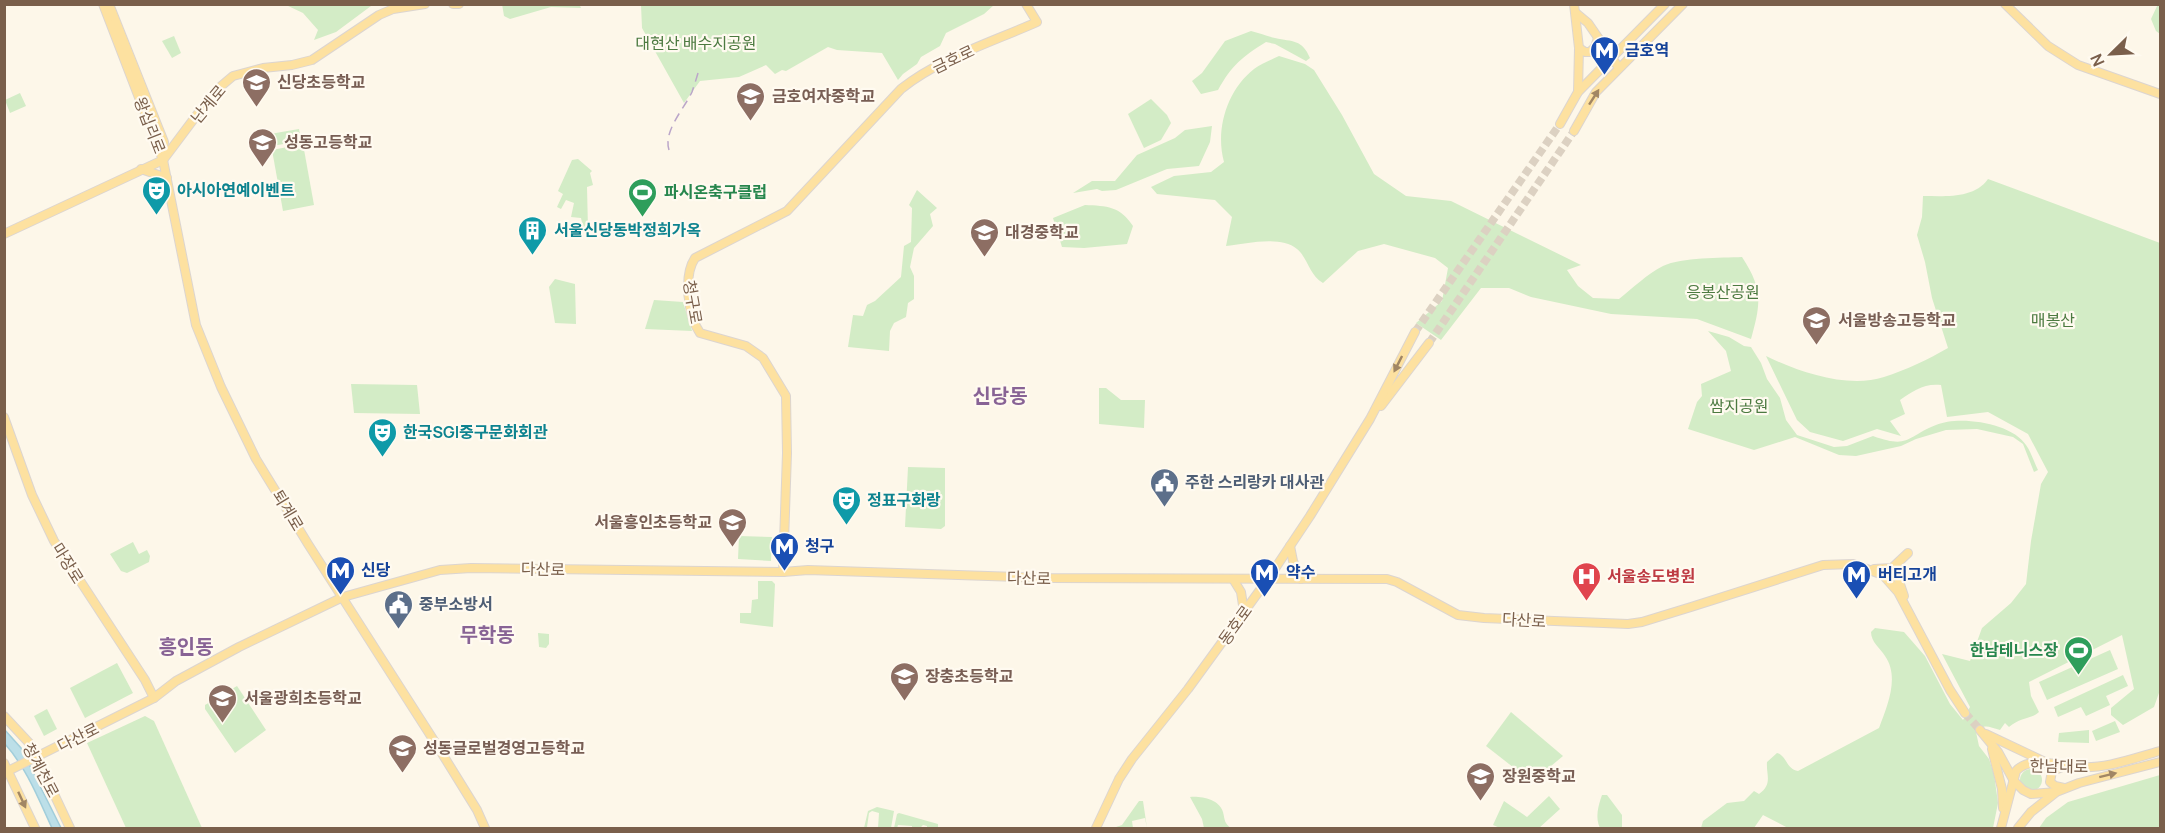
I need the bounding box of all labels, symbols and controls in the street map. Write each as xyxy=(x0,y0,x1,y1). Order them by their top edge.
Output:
north arrow xyxy=(2081,24,2141,84)
park label: 대현산 배수지공원 xyxy=(636,32,756,54)
metro station icon: 금호역 xyxy=(1588,34,1620,76)
place label: 금호역 xyxy=(1625,39,1669,61)
street label: 금호로 xyxy=(928,40,978,78)
text: N xyxy=(2085,50,2110,70)
school or university icon: 신당초등학교 xyxy=(240,66,272,108)
place label: 신당초등학교 xyxy=(277,71,366,93)
street label: 난계로 xyxy=(185,80,231,128)
school or university icon: 금호여자중학교 xyxy=(735,80,767,122)
place label: 금호여자중학교 xyxy=(772,85,875,107)
one-way arrow xyxy=(1588,89,1599,105)
street label: 왕십리로 xyxy=(129,94,171,157)
school or university icon: 성동고등학교 xyxy=(247,126,279,168)
place label: 성동고등학교 xyxy=(284,131,373,153)
theatre icon: 아시아연예이벤트 xyxy=(140,174,172,216)
sports icon: 파시온축구클럽 xyxy=(627,176,659,218)
place label: 아시아연예이벤트 xyxy=(177,179,295,201)
place label: 파시온축구클럽 xyxy=(664,181,767,203)
building icon: 서울신당동박정희가옥 xyxy=(517,214,549,256)
school or university icon: 대경중학교 xyxy=(968,216,1000,258)
place label: 서울신당동박정희가옥 xyxy=(554,219,701,241)
place label: 대경중학교 xyxy=(1005,221,1079,243)
street label: 청구로 xyxy=(678,278,708,326)
park label: 응봉산공원 xyxy=(1686,281,1760,303)
school or university icon: 서울방송고등학교 xyxy=(1801,304,1833,346)
place label: 서울방송고등학교 xyxy=(1838,309,1956,331)
park label: 매봉산 xyxy=(2031,309,2075,331)
one-way arrow xyxy=(1394,355,1404,373)
district label: 신당동 xyxy=(972,382,1028,409)
park label: 쌈지공원 xyxy=(1710,395,1768,417)
theatre icon: 한국SGI중구문화회관 xyxy=(366,416,398,458)
place label: 한국SGI중구문화회관 xyxy=(403,421,548,443)
public building icon: 주한 스리랑카 대사관 xyxy=(1148,466,1180,508)
place label: 주한 스리랑카 대사관 xyxy=(1185,471,1324,493)
theatre icon: 정표구화랑 xyxy=(830,484,862,526)
street label: 퇴계로 xyxy=(267,485,309,535)
place label: 정표구화랑 xyxy=(867,489,941,511)
school or university icon: 서울흥인초등학교 xyxy=(717,506,749,548)
place label: 서울흥인초등학교 xyxy=(594,511,712,533)
metro station icon: 청구 xyxy=(768,530,800,572)
place label: 청구 xyxy=(805,535,834,557)
street label: 마장로 xyxy=(47,538,89,588)
metro station icon: 신당 xyxy=(324,554,356,596)
metro station icon: 약수 xyxy=(1249,556,1281,598)
street label: 다산로 xyxy=(521,558,566,580)
metro station icon: 버티고개 xyxy=(1841,558,1873,600)
place label: 신당 xyxy=(361,559,391,581)
hospital icon: 서울송도병원 xyxy=(1570,560,1602,602)
place label: 약수 xyxy=(1286,561,1316,583)
place label: 버티고개 xyxy=(1878,563,1937,585)
place label: 서울송도병원 xyxy=(1607,565,1695,587)
street label: 다산로 xyxy=(1007,567,1052,589)
public building icon: 중부소방서 xyxy=(382,588,414,630)
place label: 중부소방서 xyxy=(419,593,493,615)
street label: 동호로 xyxy=(1213,600,1257,649)
street label: 다산로 xyxy=(1501,608,1547,632)
district label: 무학동 xyxy=(459,621,515,648)
district label: 흥인동 xyxy=(158,633,214,660)
sports icon: 한남테니스장 xyxy=(2063,634,2095,676)
place label: 한남테니스장 xyxy=(1970,639,2058,661)
school or university icon: 장충초등학교 xyxy=(888,660,920,702)
place label: 장충초등학교 xyxy=(925,665,1014,687)
school or university icon: 서울광희초등학교 xyxy=(207,682,239,724)
place label: 서울광희초등학교 xyxy=(244,687,362,709)
street label: 다산로 xyxy=(53,717,103,757)
school or university icon: 성동글로벌경영고등학교 xyxy=(386,732,418,774)
place label: 성동글로벌경영고등학교 xyxy=(423,737,585,759)
street label: 청계천로 xyxy=(17,739,65,801)
street label: 한남대로 xyxy=(2029,754,2089,778)
school or university icon: 장원중학교 xyxy=(1465,760,1497,802)
place label: 장원중학교 xyxy=(1502,765,1576,787)
one-way arrow xyxy=(2099,770,2117,780)
one-way arrow xyxy=(17,791,27,809)

